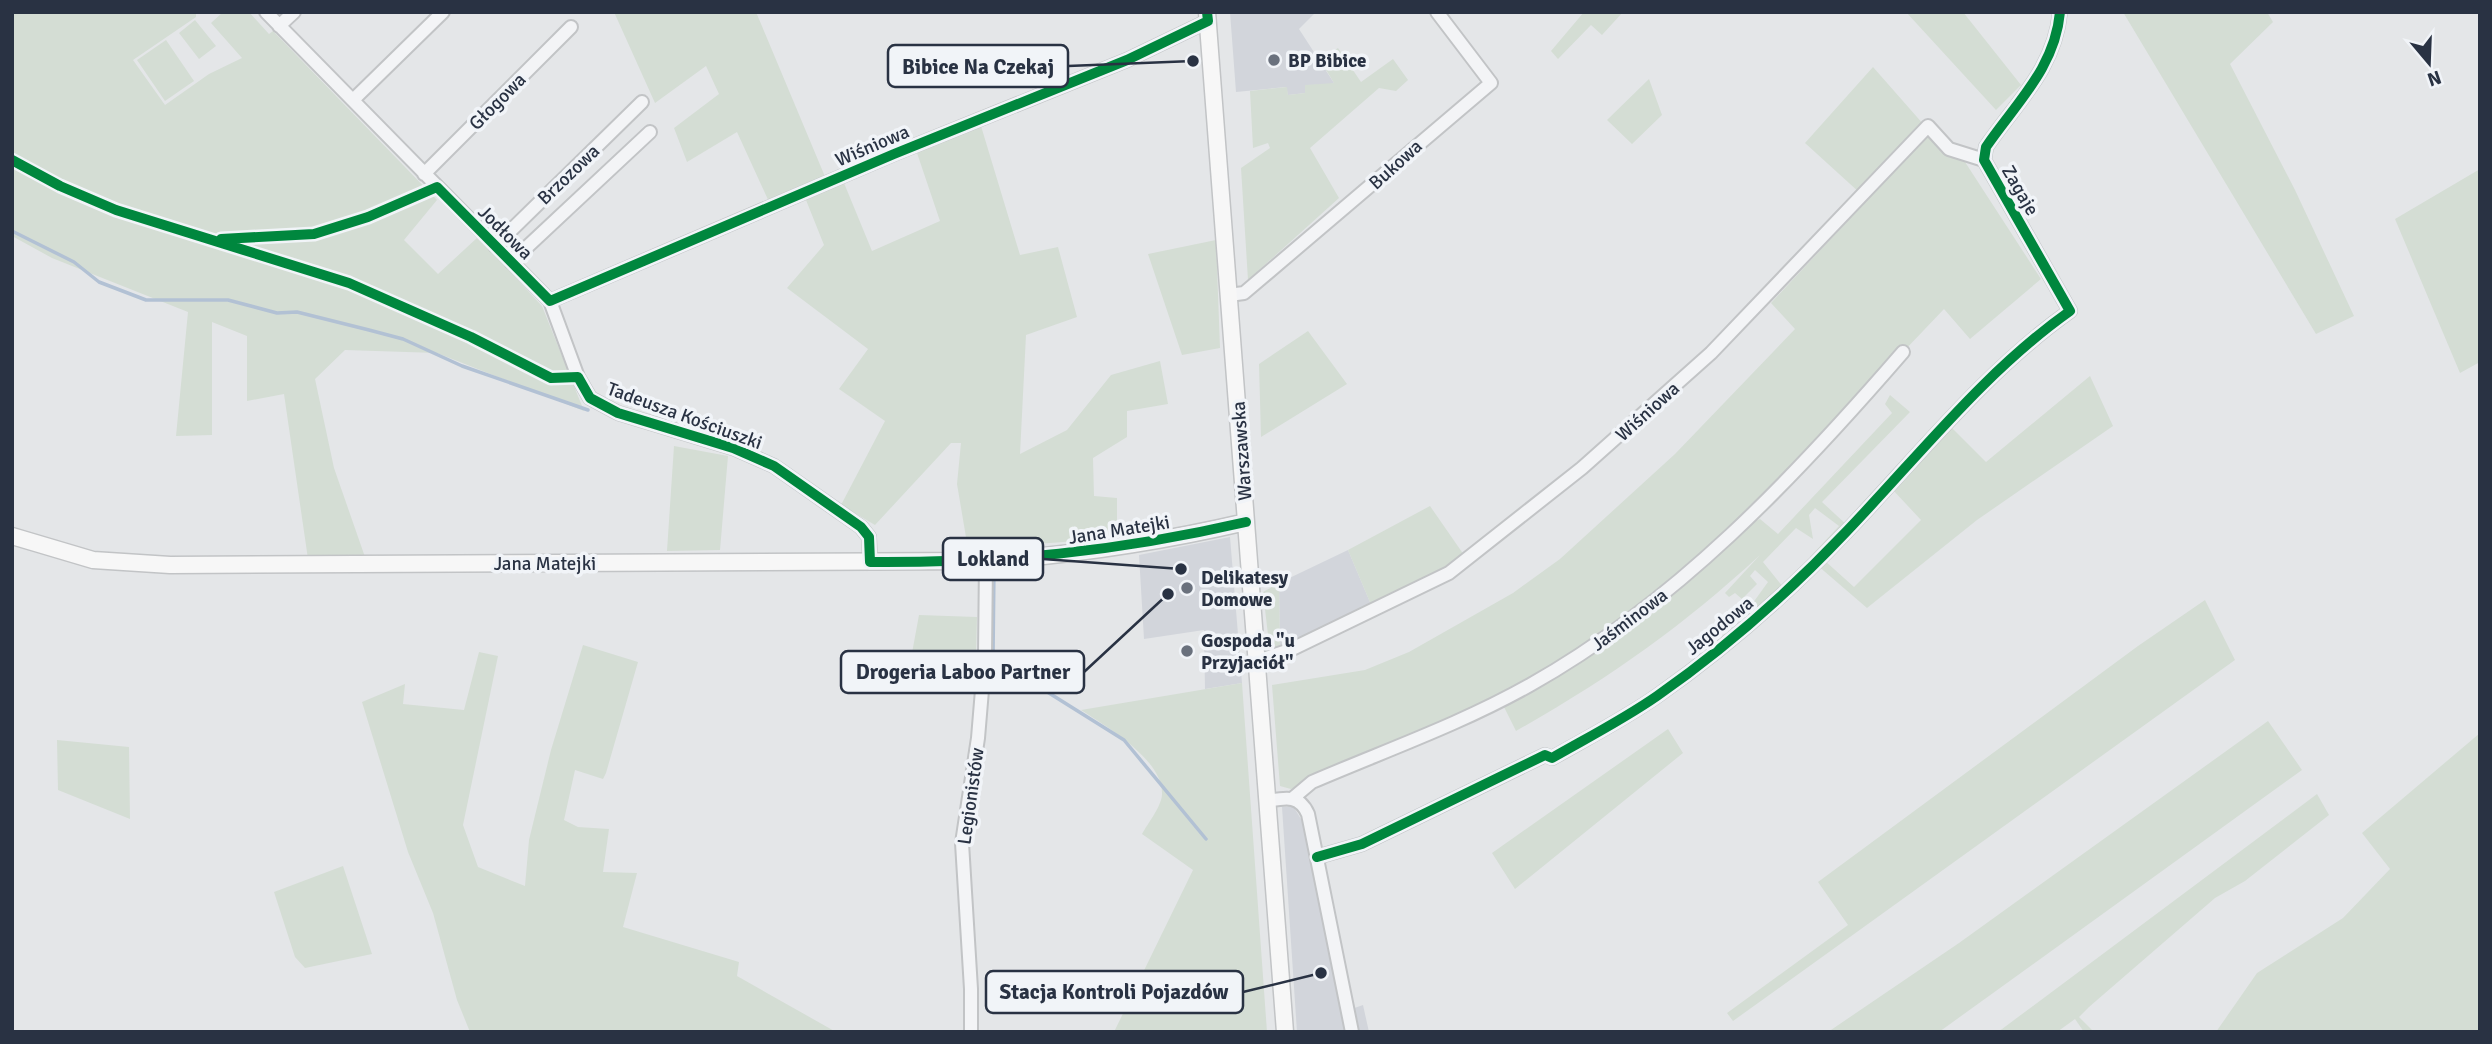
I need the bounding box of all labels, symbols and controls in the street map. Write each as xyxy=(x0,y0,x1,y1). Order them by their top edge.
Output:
north arrow xyxy=(2394,28,2464,98)
callout: Bibice Na Czekaj xyxy=(888,45,1068,87)
place label: BP Bibice xyxy=(1288,49,1367,73)
marker: BP Bibice xyxy=(1266,52,1282,68)
text: Bibice Na Czekaj xyxy=(902,54,1054,80)
text: N xyxy=(2424,65,2444,92)
street label: Głogowa xyxy=(464,68,531,135)
street label: Wiśniowa xyxy=(832,120,913,172)
street label: Bukowa xyxy=(1364,134,1427,195)
street label: Brzozowa xyxy=(533,139,605,210)
street label: Zagaje xyxy=(1996,161,2044,220)
street label: Jodłowa xyxy=(473,200,538,265)
street label: Tadeusza Kościuszki xyxy=(604,377,766,455)
street label: Wiśniowa xyxy=(1611,377,1685,447)
street label: Warszawska xyxy=(1227,400,1257,501)
street label: Jana Matejki xyxy=(1067,510,1172,550)
callout: Lokland xyxy=(943,538,1043,580)
text: Lokland xyxy=(957,546,1029,572)
street label: Jana Matejki xyxy=(494,552,596,576)
place label: Delikatesy Domowe xyxy=(1201,566,1289,612)
marker: Delikatesy Domowe xyxy=(1179,580,1195,596)
street label: Jaśminowa xyxy=(1587,583,1673,656)
street label: Jagodowa xyxy=(1681,591,1758,660)
place label: Gospoda "u Przyjaciół" xyxy=(1201,629,1295,675)
marker: Gospoda "u Przyjaciół" xyxy=(1179,643,1195,659)
callout: Drogeria Laboo Partner xyxy=(841,651,1084,693)
text: Drogeria Laboo Partner xyxy=(856,659,1071,685)
street label: Legionistów xyxy=(952,746,990,846)
callout: Stacja Kontroli Pojazdów xyxy=(986,971,1243,1013)
text: Stacja Kontroli Pojazdów xyxy=(1000,979,1229,1005)

